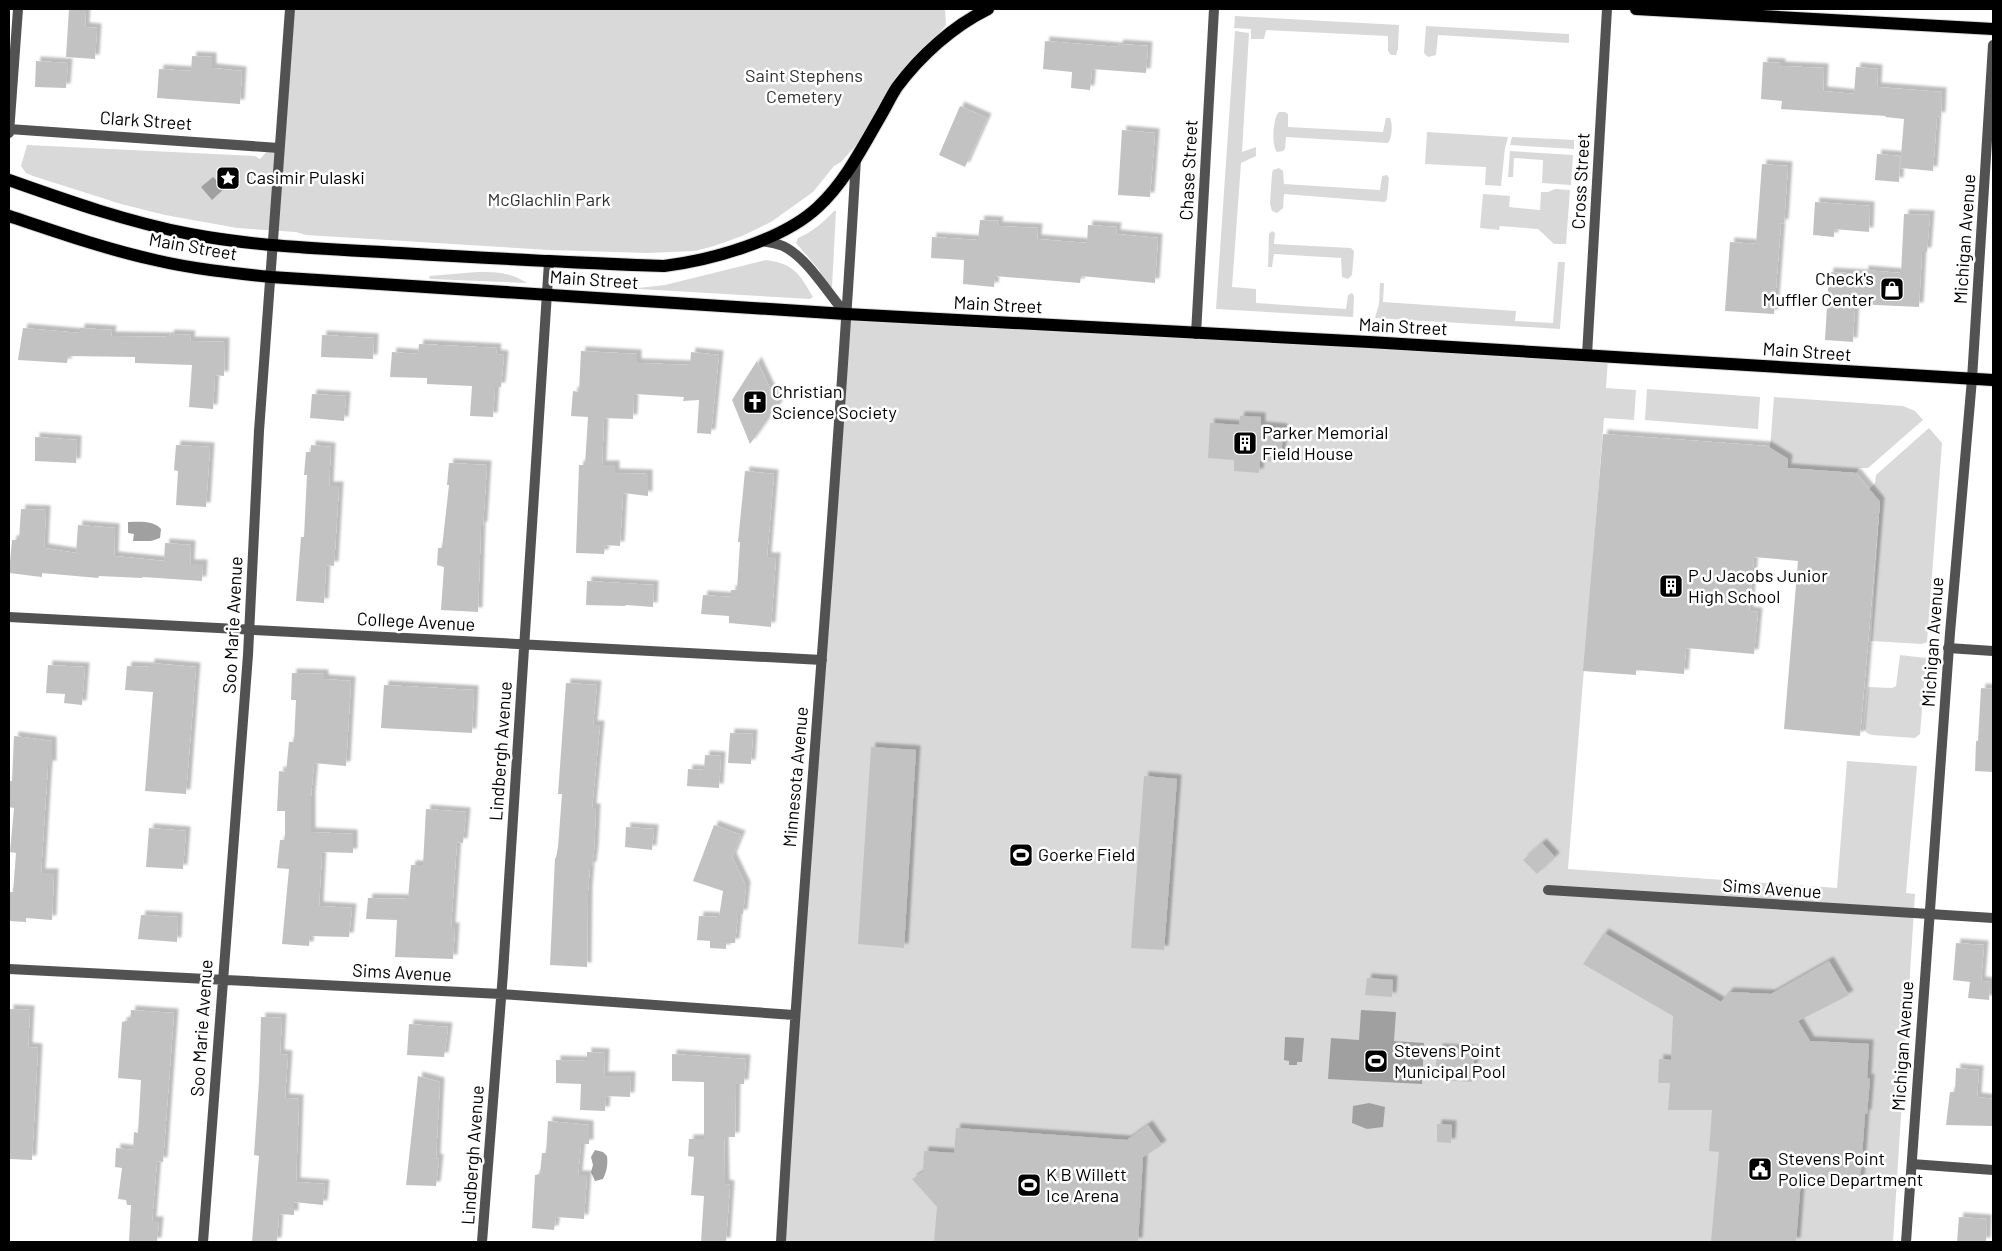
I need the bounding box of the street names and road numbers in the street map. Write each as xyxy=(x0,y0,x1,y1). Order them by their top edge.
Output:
street label: Clark Street xyxy=(99,106,193,134)
street label: Chase Street xyxy=(1174,119,1202,221)
street label: Cross Street xyxy=(1566,132,1594,230)
street label: Michigan Avenue xyxy=(1948,173,1980,305)
street label: Main Street xyxy=(147,227,239,265)
street label: Main Street xyxy=(549,265,639,293)
street label: Main Street xyxy=(953,291,1043,317)
street label: Main Street xyxy=(1358,313,1448,339)
street label: Main Street xyxy=(1762,337,1852,365)
street label: Soo Marie Avenue xyxy=(217,556,247,694)
street label: Michigan Avenue xyxy=(1916,576,1948,708)
street label: College Avenue xyxy=(356,607,476,635)
street label: Lindbergh Avenue xyxy=(484,680,516,822)
street label: Minnesota Avenue xyxy=(778,706,812,848)
street label: Sims Avenue xyxy=(1722,874,1822,902)
street label: Sims Avenue xyxy=(352,958,452,986)
street label: Soo Marie Avenue xyxy=(185,959,217,1097)
street label: Michigan Avenue xyxy=(1886,980,1918,1112)
street label: Lindbergh Avenue xyxy=(456,1084,488,1226)

